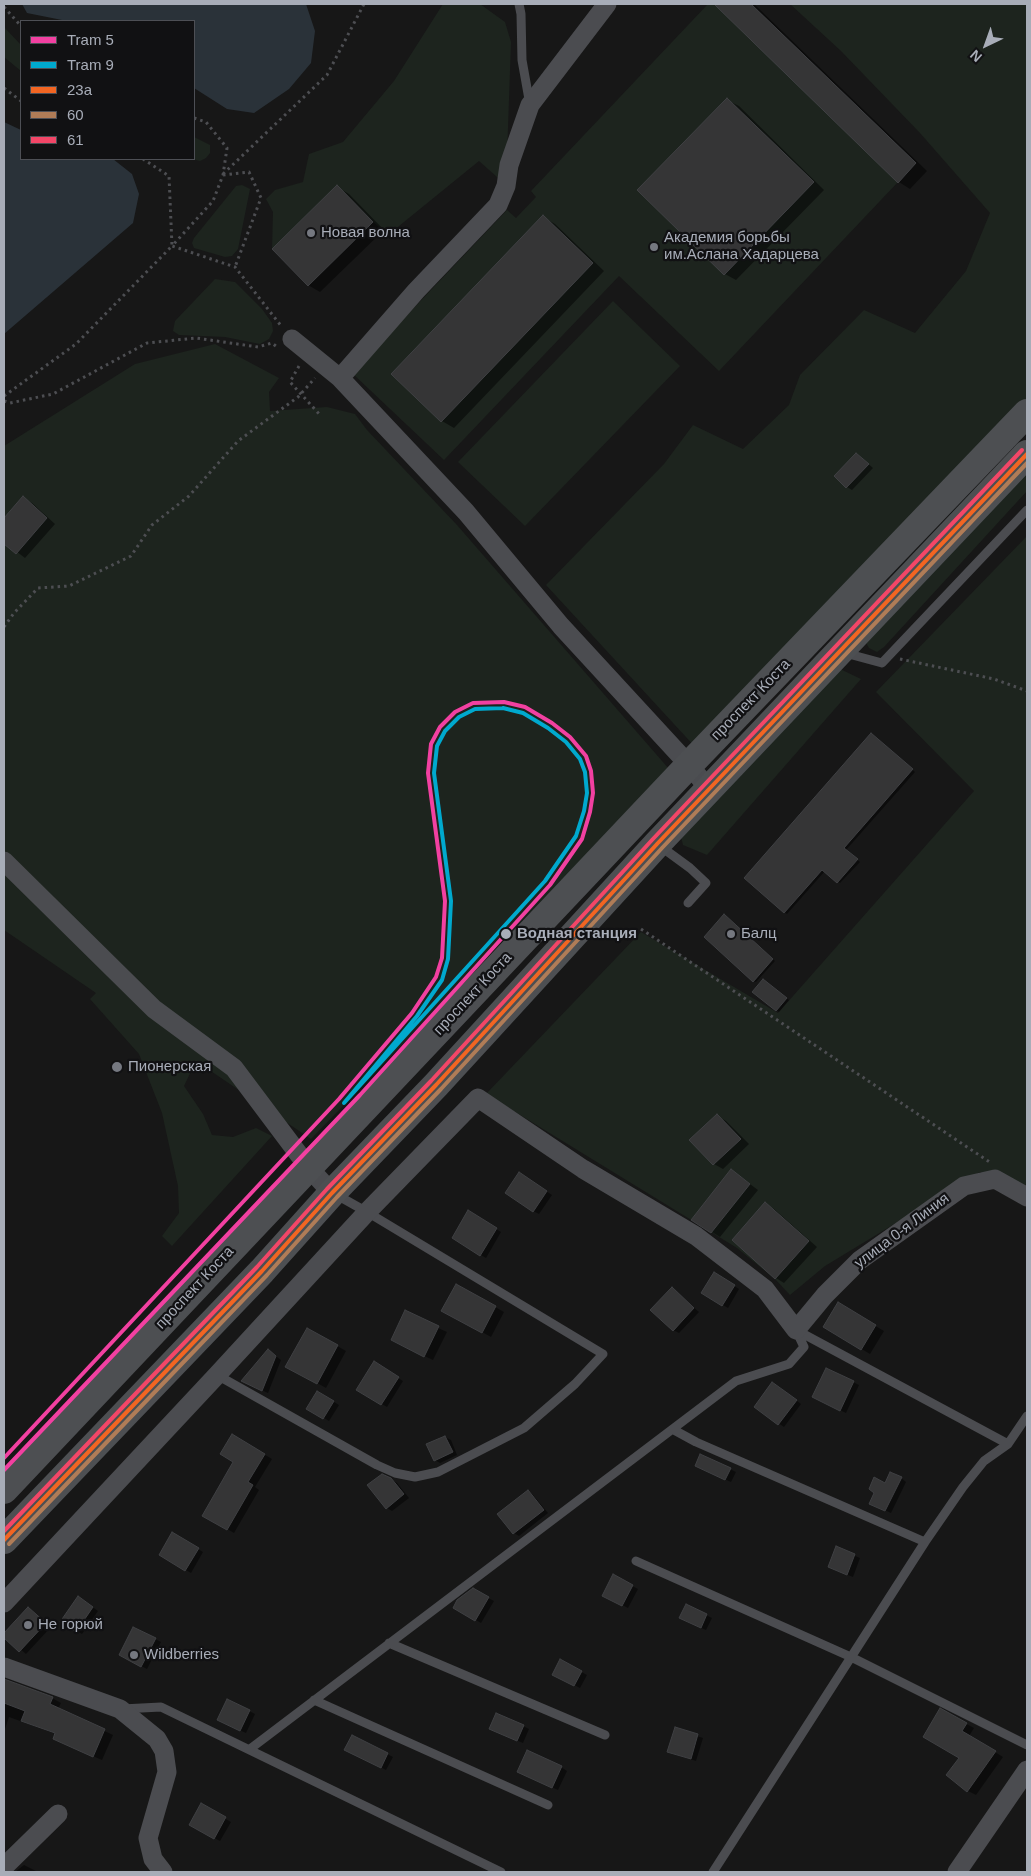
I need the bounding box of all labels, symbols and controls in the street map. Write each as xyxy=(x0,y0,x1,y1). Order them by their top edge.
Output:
legend xyxy=(20,20,195,160)
north arrow xyxy=(961,20,1011,70)
text: Tram 5 xyxy=(67,31,114,48)
text: N xyxy=(967,47,985,65)
text: Tram 9 xyxy=(67,56,114,73)
text: 23a xyxy=(67,81,92,98)
text: 60 xyxy=(67,106,84,123)
text: 61 xyxy=(67,131,84,148)
place label: Новая волна xyxy=(321,224,410,242)
marker: Новая волна xyxy=(305,227,317,239)
place label: Академия борьбы им.Аслана Хадарцева xyxy=(664,229,819,264)
marker: Академия борьбы им.Аслана Хадарцева xyxy=(648,241,660,253)
street label: проспект Коста xyxy=(708,656,794,744)
place label: Водная станция xyxy=(517,925,637,943)
place label: Балц xyxy=(741,925,777,943)
marker: Водная станция xyxy=(499,927,513,941)
marker: Балц xyxy=(725,928,737,940)
street label: проспект Коста xyxy=(430,949,516,1039)
place label: Пионерская xyxy=(128,1058,211,1076)
marker: Пионерская xyxy=(110,1060,124,1074)
street label: улица 0-я Линия xyxy=(851,1189,953,1273)
street label: проспект Коста xyxy=(152,1243,238,1333)
place label: Не горюй xyxy=(38,1616,103,1634)
marker: Не горюй xyxy=(22,1619,34,1631)
place label: Wildberries xyxy=(144,1646,219,1664)
marker: Wildberries xyxy=(128,1649,140,1661)

